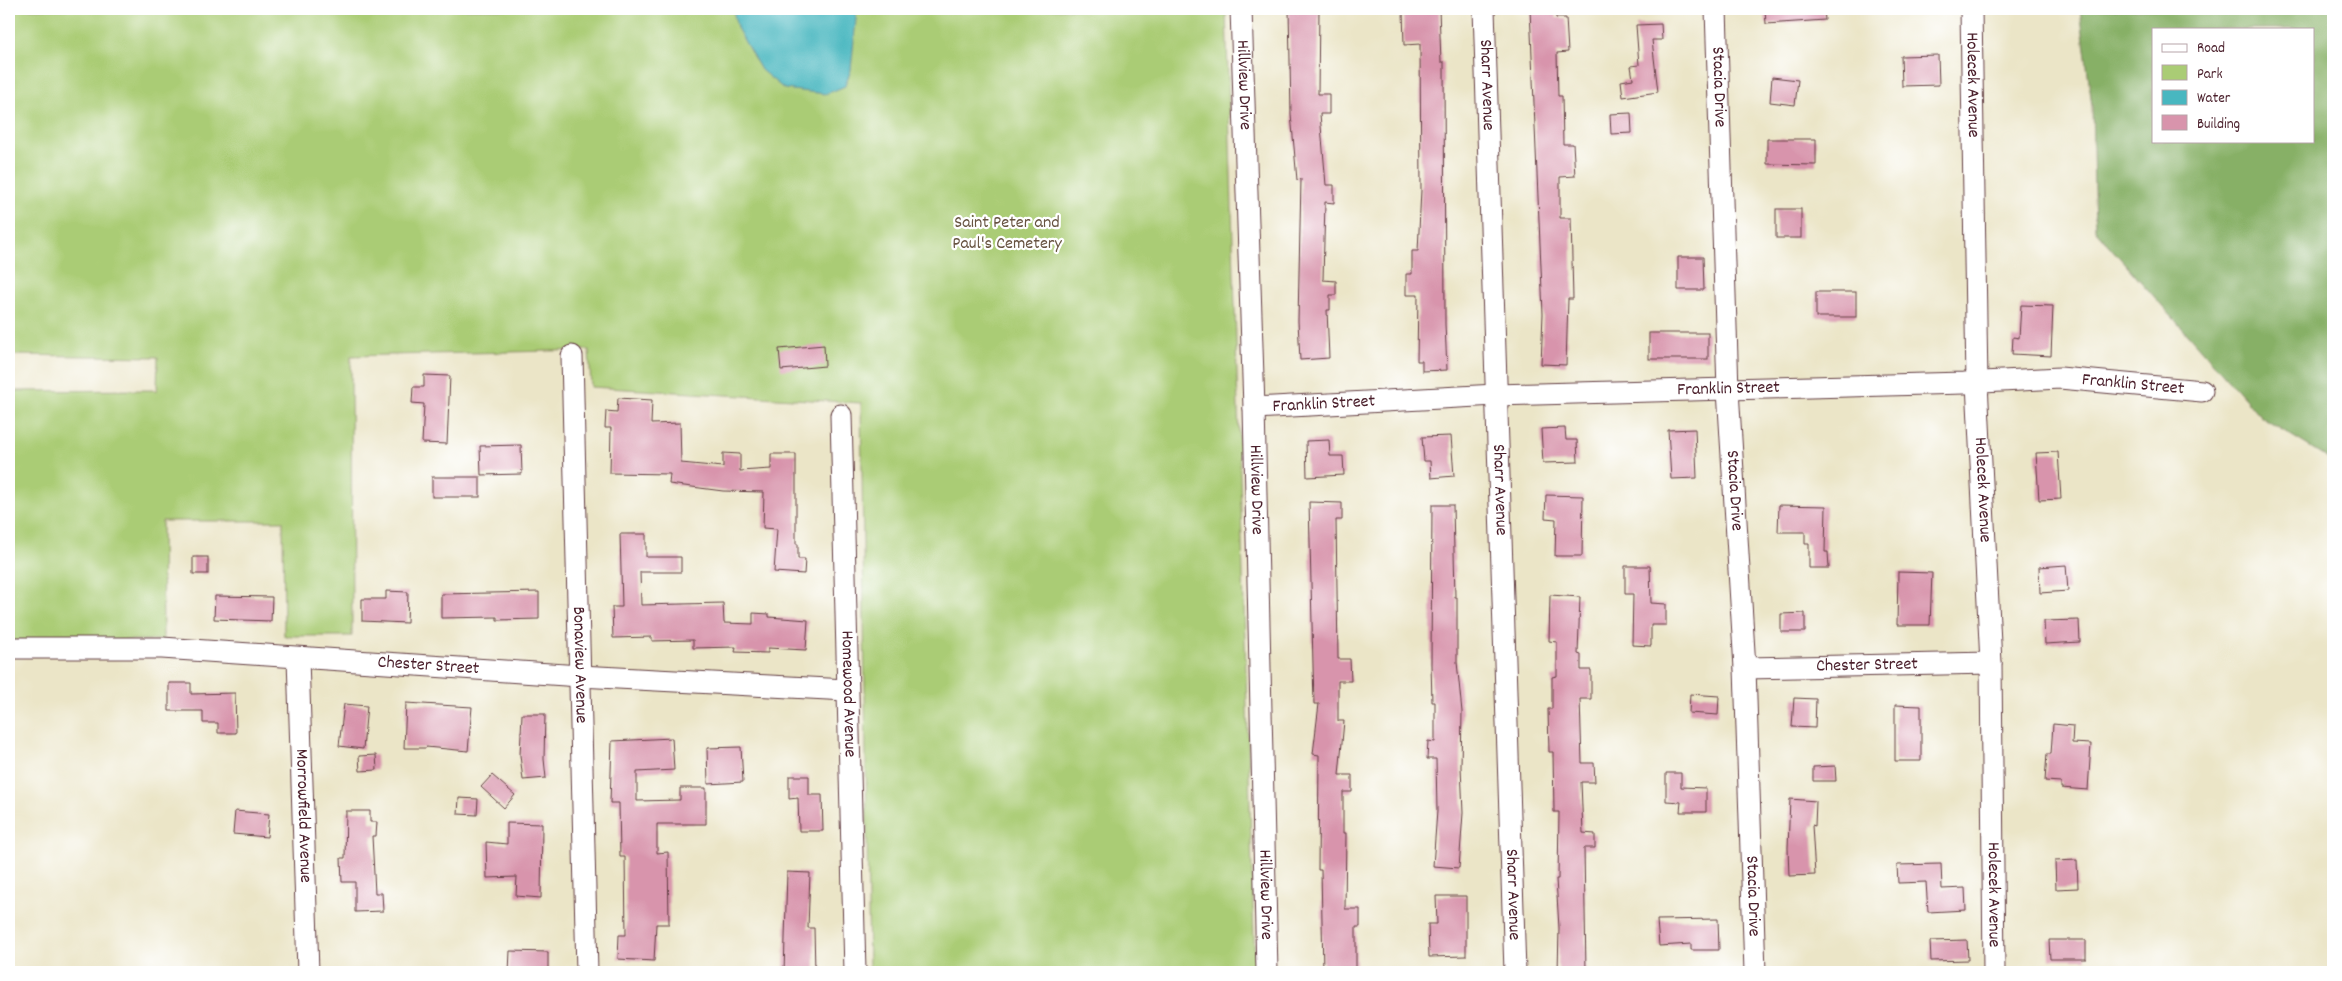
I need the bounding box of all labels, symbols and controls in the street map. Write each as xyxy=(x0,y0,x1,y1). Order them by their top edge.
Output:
legend xyxy=(2152,28,2314,142)
street label: Holecek Avenue xyxy=(1959,32,1986,138)
text: Road xyxy=(2197,38,2225,60)
street label: Hillview Drive xyxy=(1230,39,1257,131)
street label: Sharr Avenue xyxy=(1472,39,1500,131)
street label: Stacia Drive xyxy=(1705,46,1732,128)
text: Park xyxy=(2197,64,2223,86)
text: Water xyxy=(2197,88,2231,110)
text: Building xyxy=(2197,114,2240,136)
park label: Saint Peter and Paul's Cemetery xyxy=(952,211,1062,257)
street label: Franklin Street xyxy=(2081,368,2186,402)
street label: Franklin Street xyxy=(1677,375,1781,403)
street label: Franklin Street xyxy=(1272,389,1376,419)
street label: Holecek Avenue xyxy=(1967,437,1997,543)
street label: Hillview Drive xyxy=(1242,444,1269,535)
street label: Sharr Avenue xyxy=(1486,444,1513,536)
street label: Stacia Drive xyxy=(1719,449,1749,532)
street label: Bonaview Avenue xyxy=(566,606,593,724)
street label: Homewood Avenue xyxy=(834,630,862,758)
street label: Chester Street xyxy=(377,650,480,682)
street label: Chester Street xyxy=(1816,652,1918,679)
street label: Morrowfield Avenue xyxy=(288,749,318,883)
street label: Holecek Avenue xyxy=(1980,842,2006,947)
street label: Sharr Avenue xyxy=(1499,848,1526,941)
street label: Hillview Drive xyxy=(1252,849,1279,940)
street label: Stacia Drive xyxy=(1739,855,1766,937)

